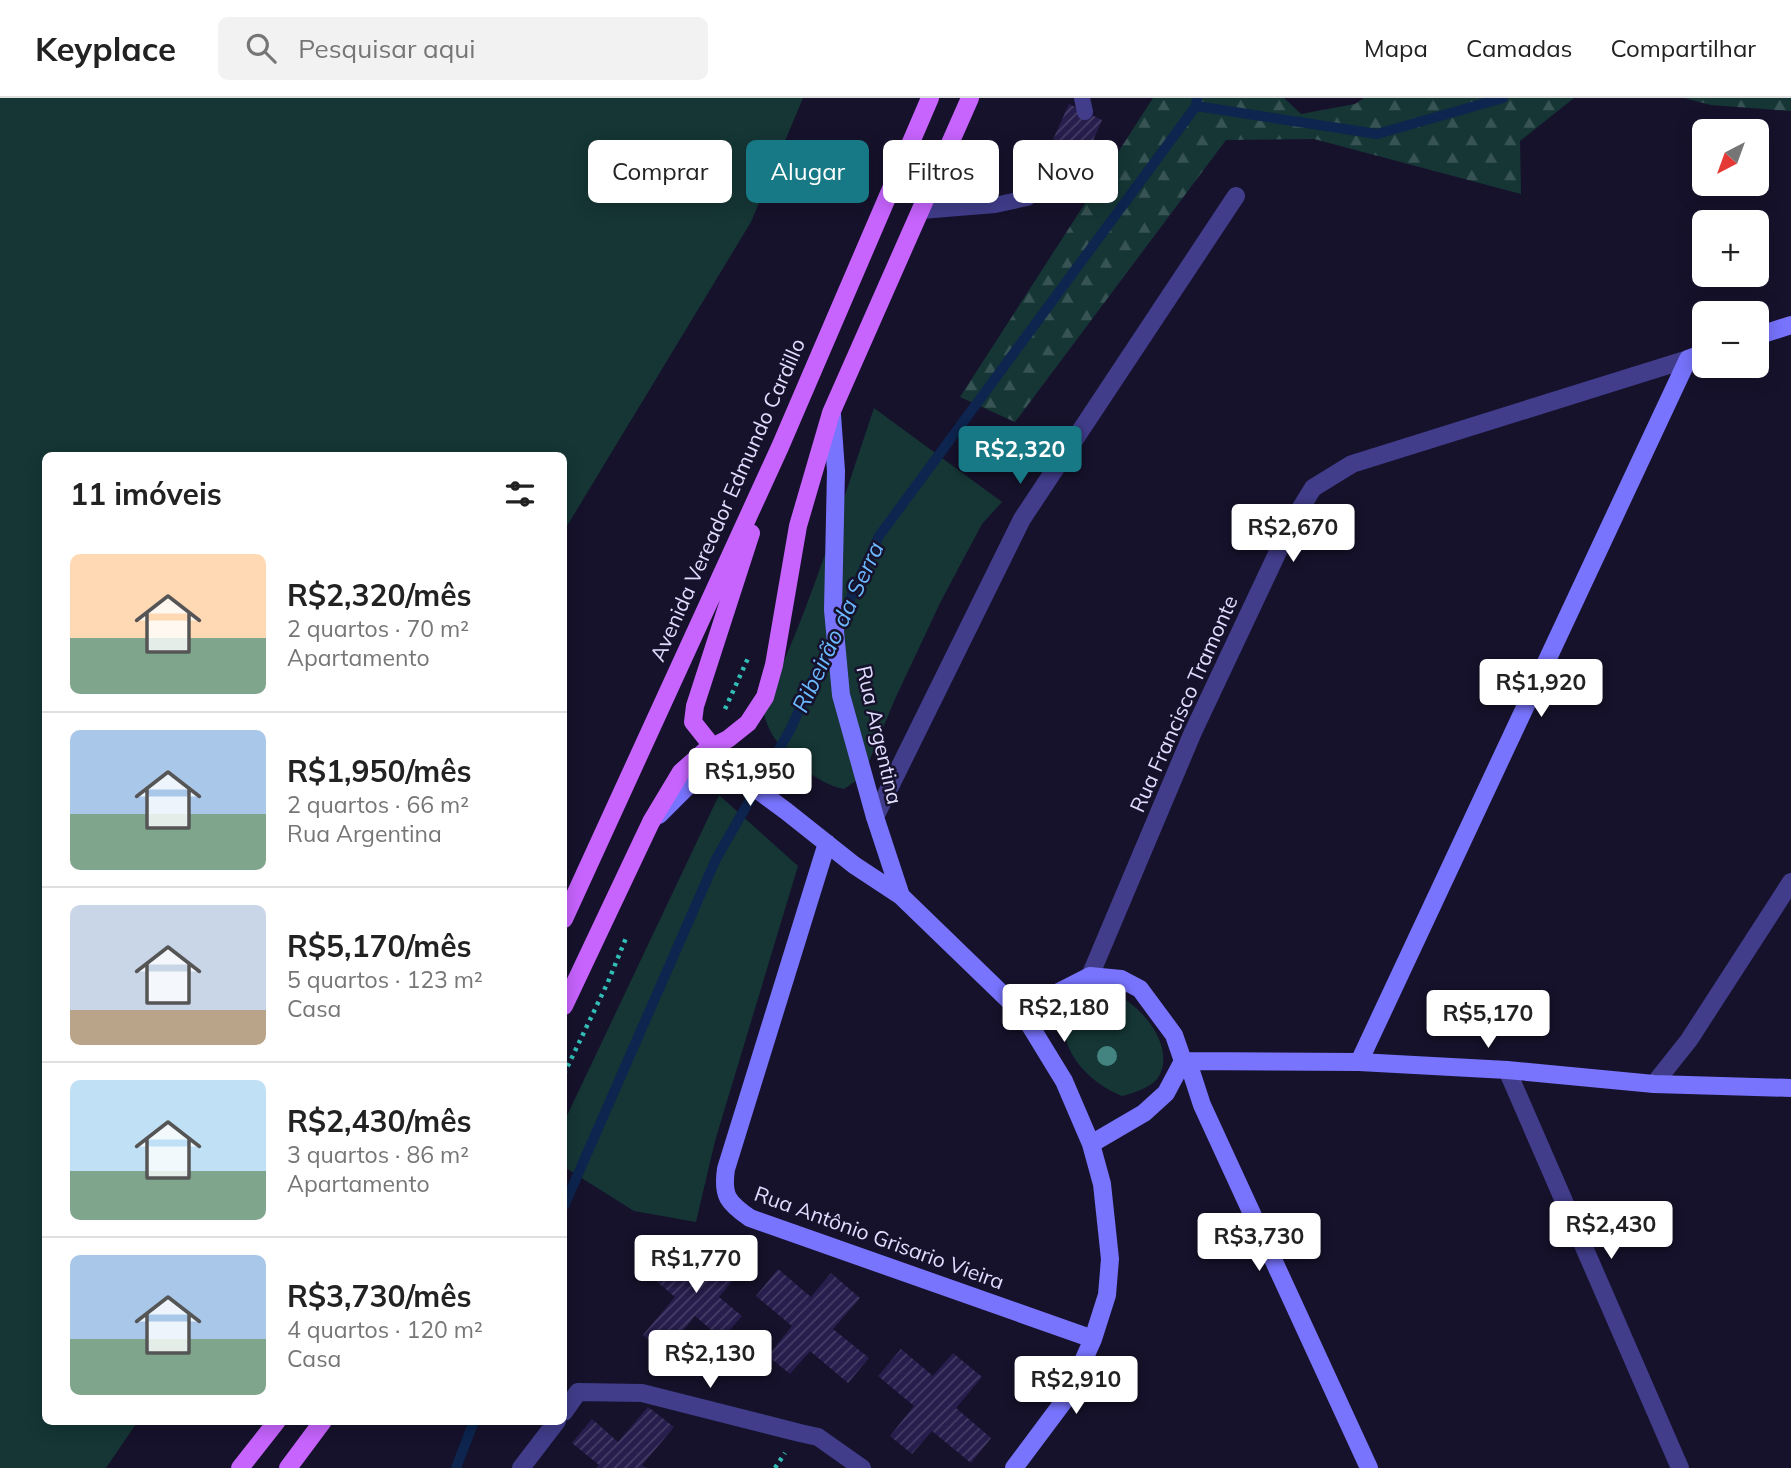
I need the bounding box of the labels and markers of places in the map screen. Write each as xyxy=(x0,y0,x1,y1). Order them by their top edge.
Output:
pin: R$2,320 xyxy=(955,426,1085,486)
pin: R$2,670 xyxy=(1228,504,1358,564)
pin: R$1,920 xyxy=(1476,660,1606,719)
pin: R$1,950 xyxy=(685,748,815,808)
pin: R$2,180 xyxy=(999,984,1129,1044)
pin: R$5,170 xyxy=(1423,990,1553,1050)
pin: R$2,430 xyxy=(1546,1202,1676,1261)
pin: R$3,730 xyxy=(1194,1214,1324,1273)
pin: R$1,770 xyxy=(631,1236,761,1295)
pin: R$2,130 xyxy=(645,1330,775,1390)
pin: R$2,910 xyxy=(1011,1356,1141,1416)

